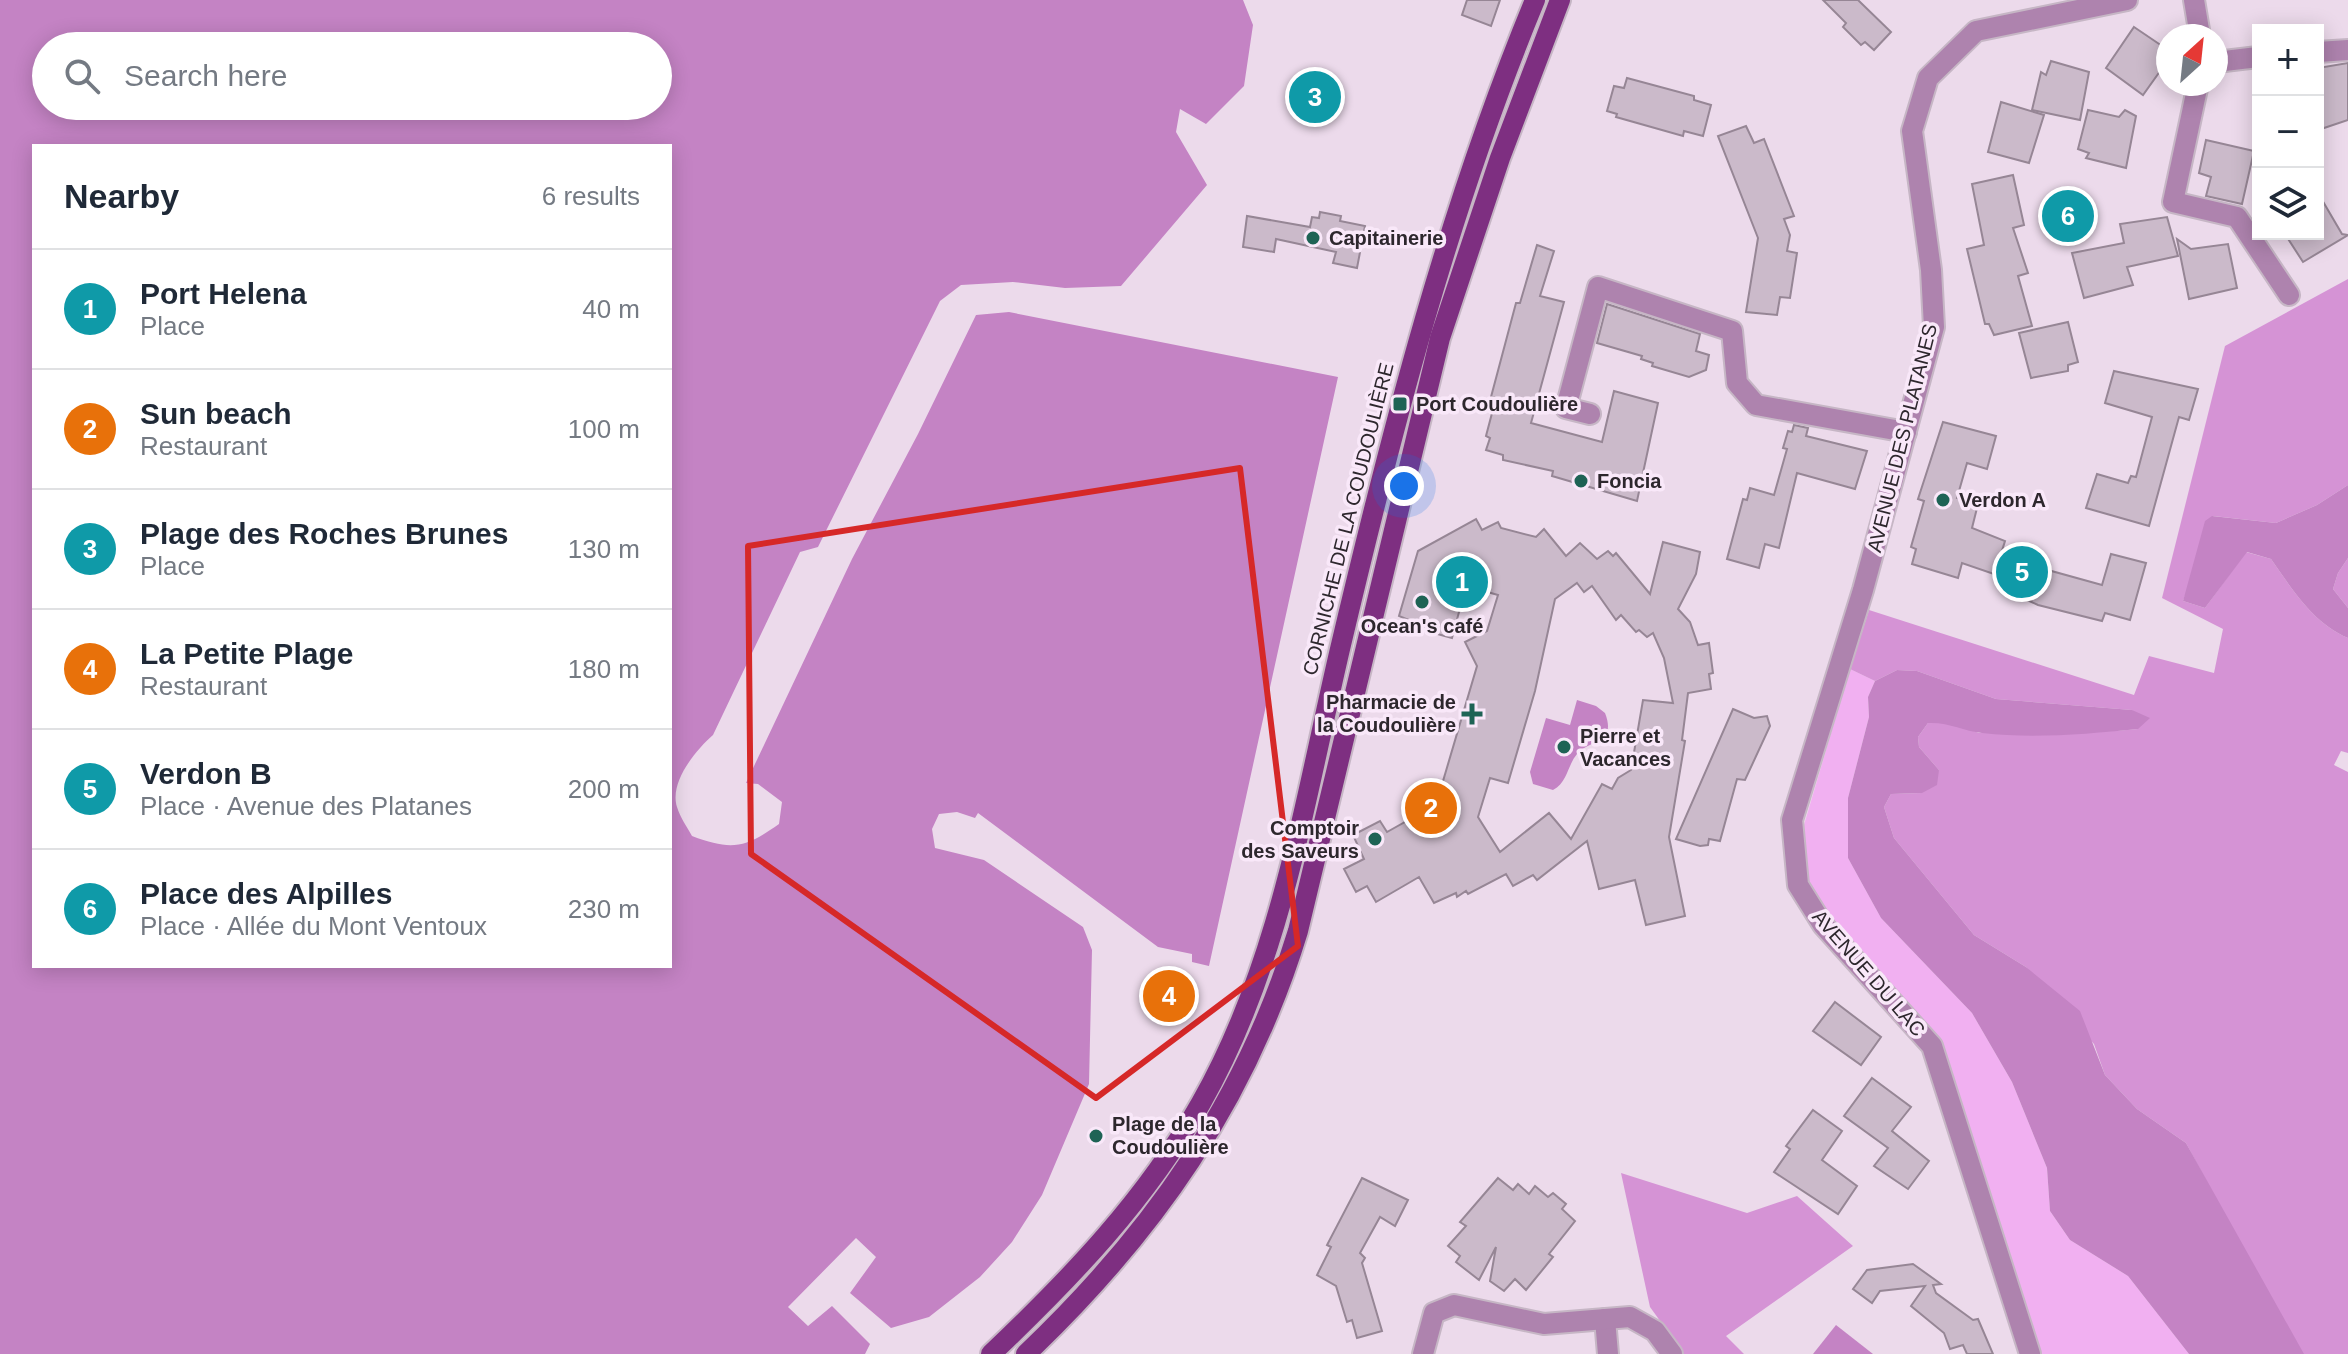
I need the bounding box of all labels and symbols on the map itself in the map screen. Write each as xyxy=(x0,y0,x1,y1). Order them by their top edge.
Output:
north arrow xyxy=(2156,24,2228,96)
pin: 3 xyxy=(1289,67,1341,127)
pin: 6 xyxy=(2042,186,2094,246)
place label: Capitainerie xyxy=(1329,227,1443,249)
marker: Capitainerie xyxy=(1304,229,1322,247)
street label: AVENUE DES PLATANES xyxy=(1863,322,1941,554)
street label: CORNICHE DE LA COUDOULIÈRE xyxy=(1298,361,1398,677)
place label: Port Coudoulière xyxy=(1416,393,1578,415)
marker: Port Coudoulière xyxy=(1391,395,1409,413)
your location xyxy=(1384,466,1424,506)
place label: Foncia xyxy=(1597,470,1662,492)
marker: Foncia xyxy=(1572,472,1590,490)
place label: Verdon A xyxy=(1959,489,2046,511)
marker: Verdon A xyxy=(1934,491,1952,509)
pin: 5 xyxy=(1996,542,2048,602)
pin: 1 xyxy=(1436,552,1488,612)
marker: Ocean's café xyxy=(1413,593,1431,611)
place label: Ocean's café xyxy=(1361,615,1483,637)
place label: Pharmacie de la Coudoulière xyxy=(1317,691,1456,736)
marker: Pharmacie de la Coudoulière xyxy=(1463,705,1481,723)
place label: Pierre et Vacances xyxy=(1580,725,1671,770)
marker: Pierre et Vacances xyxy=(1555,738,1573,756)
pin: 2 xyxy=(1405,778,1457,838)
place label: Comptoir des Saveurs xyxy=(1241,817,1359,862)
marker: Comptoir des Saveurs xyxy=(1366,830,1384,848)
street label: AVENUE DU LAC xyxy=(1808,906,1930,1040)
pin: 4 xyxy=(1143,966,1195,1026)
place label: Plage de la Coudoulière xyxy=(1112,1113,1229,1158)
marker: Plage de la Coudoulière xyxy=(1087,1127,1105,1145)

